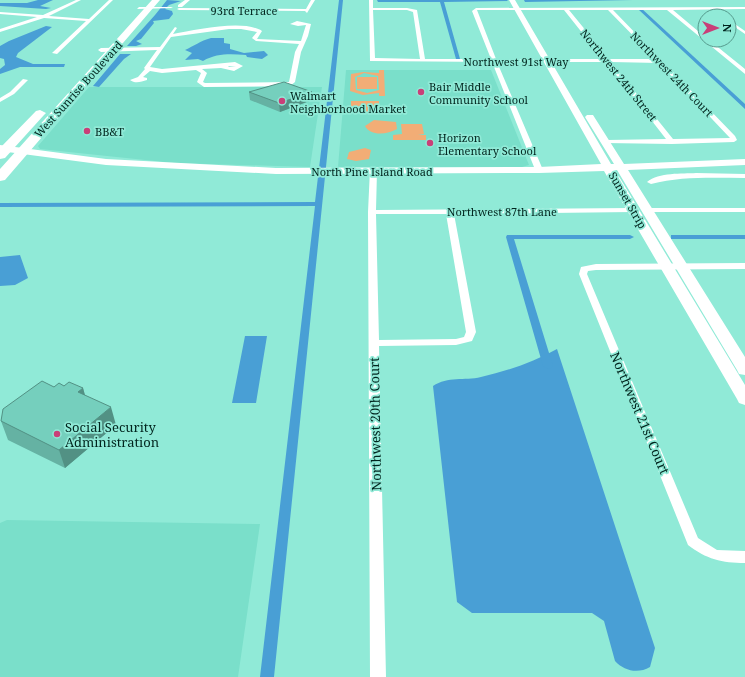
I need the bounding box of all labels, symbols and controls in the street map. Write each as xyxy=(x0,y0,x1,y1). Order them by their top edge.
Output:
street label: 93rd Terrace xyxy=(211,3,278,18)
north arrow xyxy=(697,8,737,48)
text: N xyxy=(720,24,735,33)
street label: Northwest 24th Street xyxy=(577,26,661,124)
street label: Northwest 24th Court xyxy=(627,28,717,120)
street label: West Sunrise Boulevard xyxy=(31,37,126,141)
street label: Northwest 91st Way xyxy=(464,54,569,69)
place label: Bair Middle Community School xyxy=(429,79,529,107)
marker: Bair Middle Community School xyxy=(416,87,426,97)
place label: Walmart Neighborhood Market xyxy=(290,88,406,116)
marker: Walmart Neighborhood Market xyxy=(277,96,287,106)
place label: BB&T xyxy=(95,124,124,139)
marker: BB&T xyxy=(82,126,92,136)
place label: Horizon Elementary School xyxy=(438,130,537,158)
marker: Horizon Elementary School xyxy=(425,138,435,148)
street label: North Pine Island Road xyxy=(311,164,433,179)
street label: Sunset Strip xyxy=(606,169,650,231)
street label: Northwest 87th Lane xyxy=(447,204,557,219)
street label: Northwest 21st Court xyxy=(606,349,674,477)
street label: Northwest 20th Court xyxy=(365,357,385,491)
place label: Social Security Administration xyxy=(65,418,160,451)
marker: Social Security Administration xyxy=(52,429,62,439)

